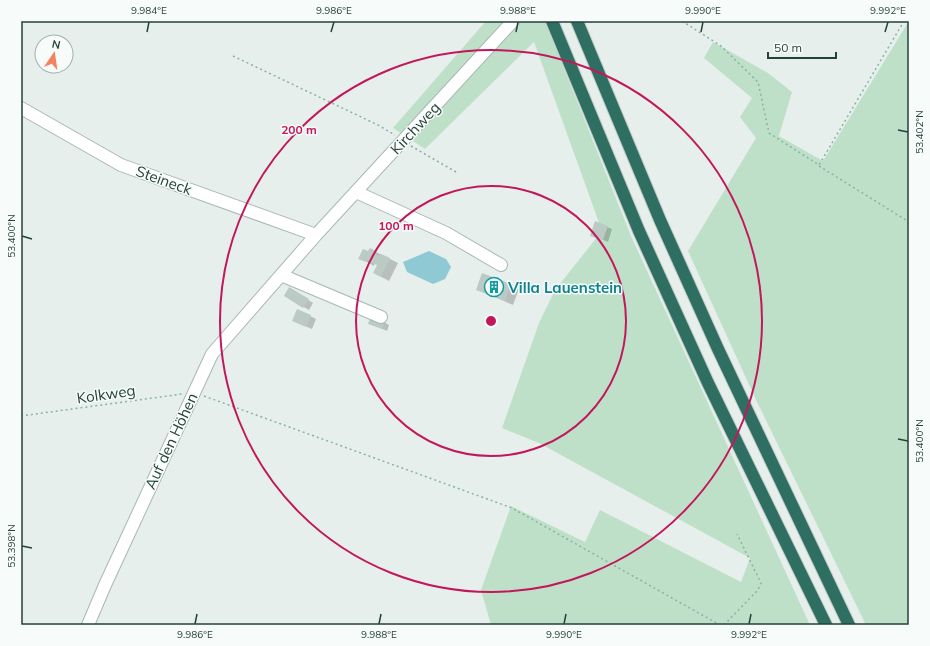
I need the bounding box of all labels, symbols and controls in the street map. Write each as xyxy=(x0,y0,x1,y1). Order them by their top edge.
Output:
text: 9.984°E xyxy=(131,4,167,17)
text: 9.986°E xyxy=(316,4,352,17)
text: 9.988°E xyxy=(500,4,536,17)
text: 9.990°E xyxy=(685,4,721,17)
text: 9.992°E xyxy=(870,4,906,17)
north arrow xyxy=(34,34,74,74)
scale bar xyxy=(768,34,836,60)
text: N xyxy=(51,37,62,52)
text: 50 m xyxy=(774,40,802,55)
street label: Kirchweg xyxy=(386,98,444,158)
text: 53.402°N xyxy=(913,110,926,154)
text: 200 m xyxy=(281,122,317,137)
street label: Steineck xyxy=(133,161,195,199)
text: 53.400°N xyxy=(5,214,18,258)
text: 100 m xyxy=(378,218,414,233)
building icon: Villa Lauenstein xyxy=(483,276,505,298)
place label: Villa Lauenstein xyxy=(507,278,622,297)
centre of rings xyxy=(484,314,498,328)
street label: Kolkweg xyxy=(75,380,137,408)
street label: Auf den Höhen xyxy=(140,390,202,492)
text: 53.400°N xyxy=(913,419,926,463)
text: 53.398°N xyxy=(5,524,18,568)
text: 9.986°E xyxy=(177,628,213,641)
text: 9.988°E xyxy=(361,628,397,641)
text: 9.990°E xyxy=(546,628,582,641)
text: 9.992°E xyxy=(731,628,767,641)

